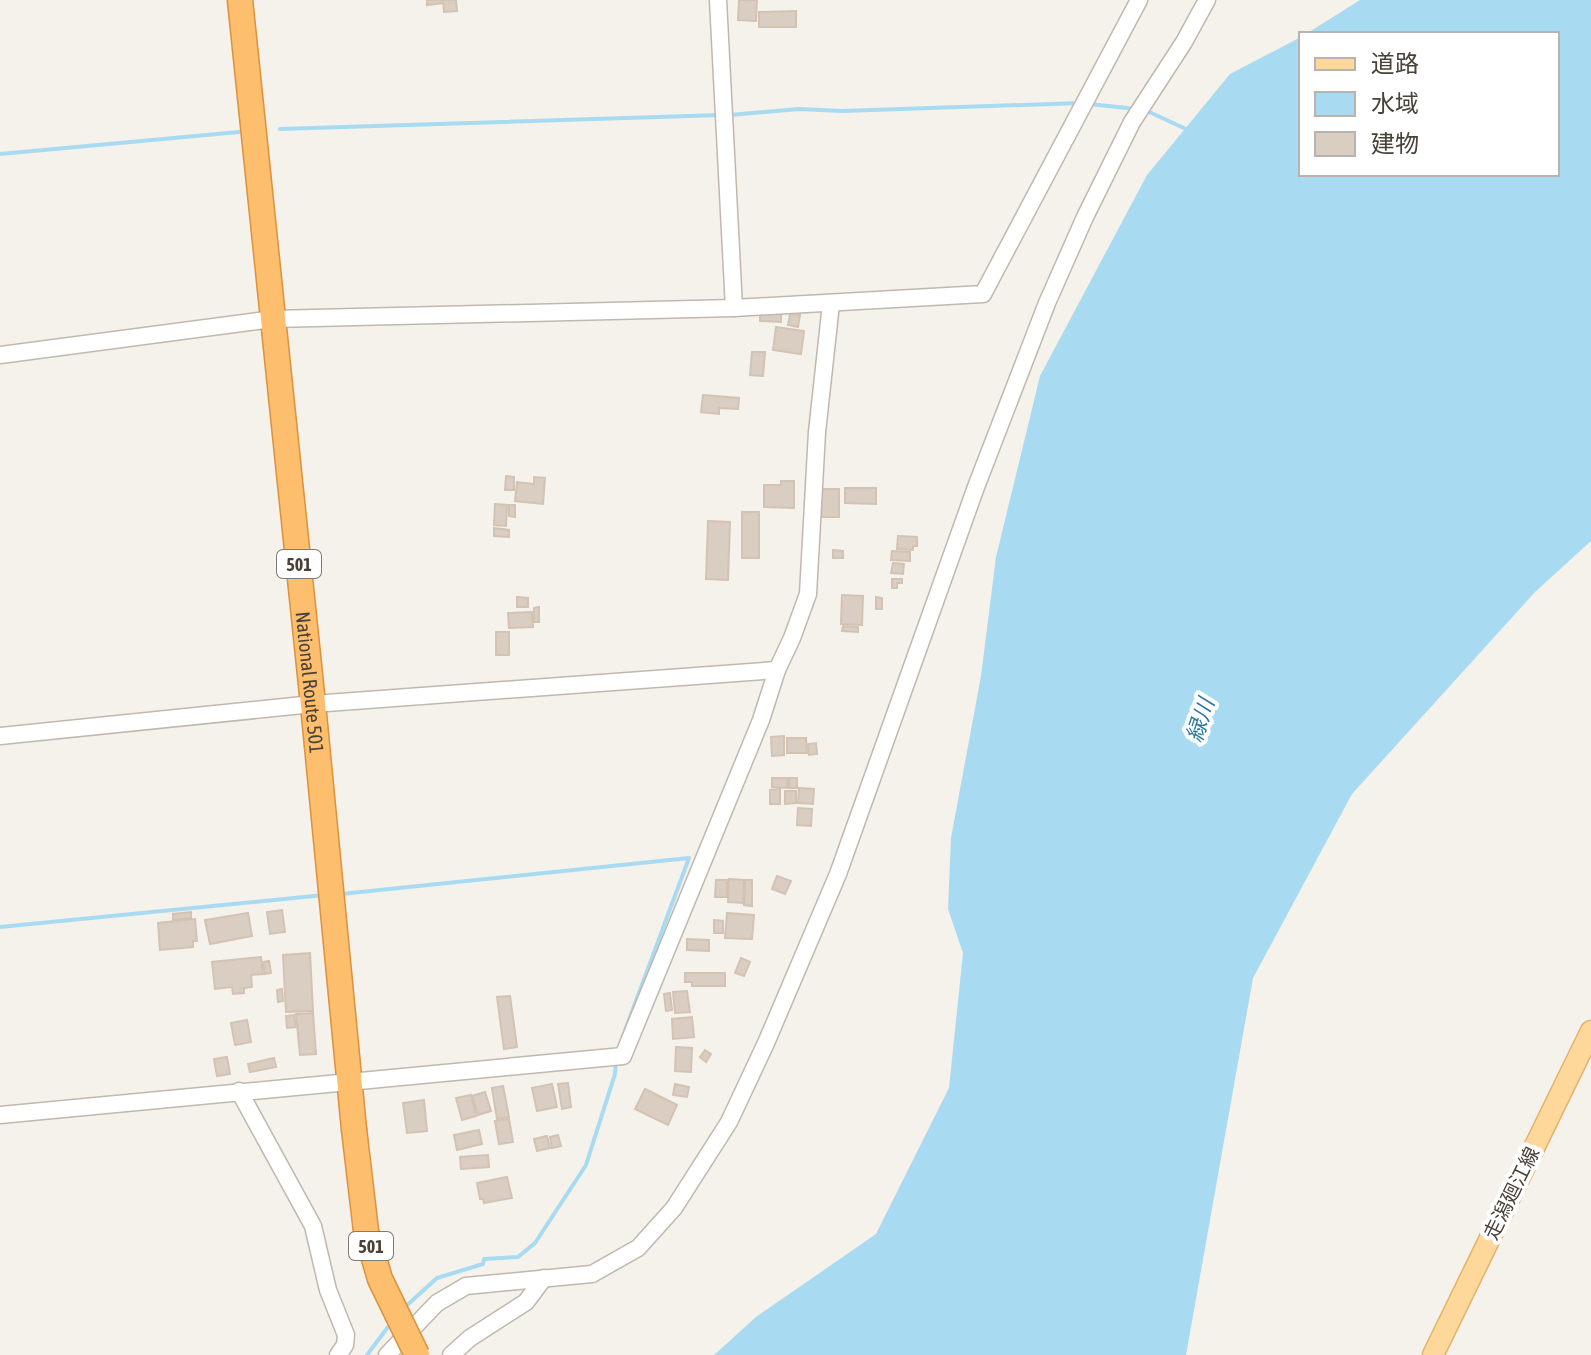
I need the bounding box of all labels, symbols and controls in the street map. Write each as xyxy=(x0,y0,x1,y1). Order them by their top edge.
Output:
legend xyxy=(1299,32,1559,176)
text: 道路 xyxy=(1371,50,1419,77)
text: 水域 xyxy=(1371,90,1419,117)
text: 建物 xyxy=(1371,130,1419,157)
road number: 501 xyxy=(277,550,321,578)
street label: National Route 501 xyxy=(292,610,329,754)
water label: 緑川 xyxy=(1181,693,1220,745)
street label: 走潟廻江線 xyxy=(1479,1143,1543,1243)
road number: 501 xyxy=(349,1232,393,1260)

